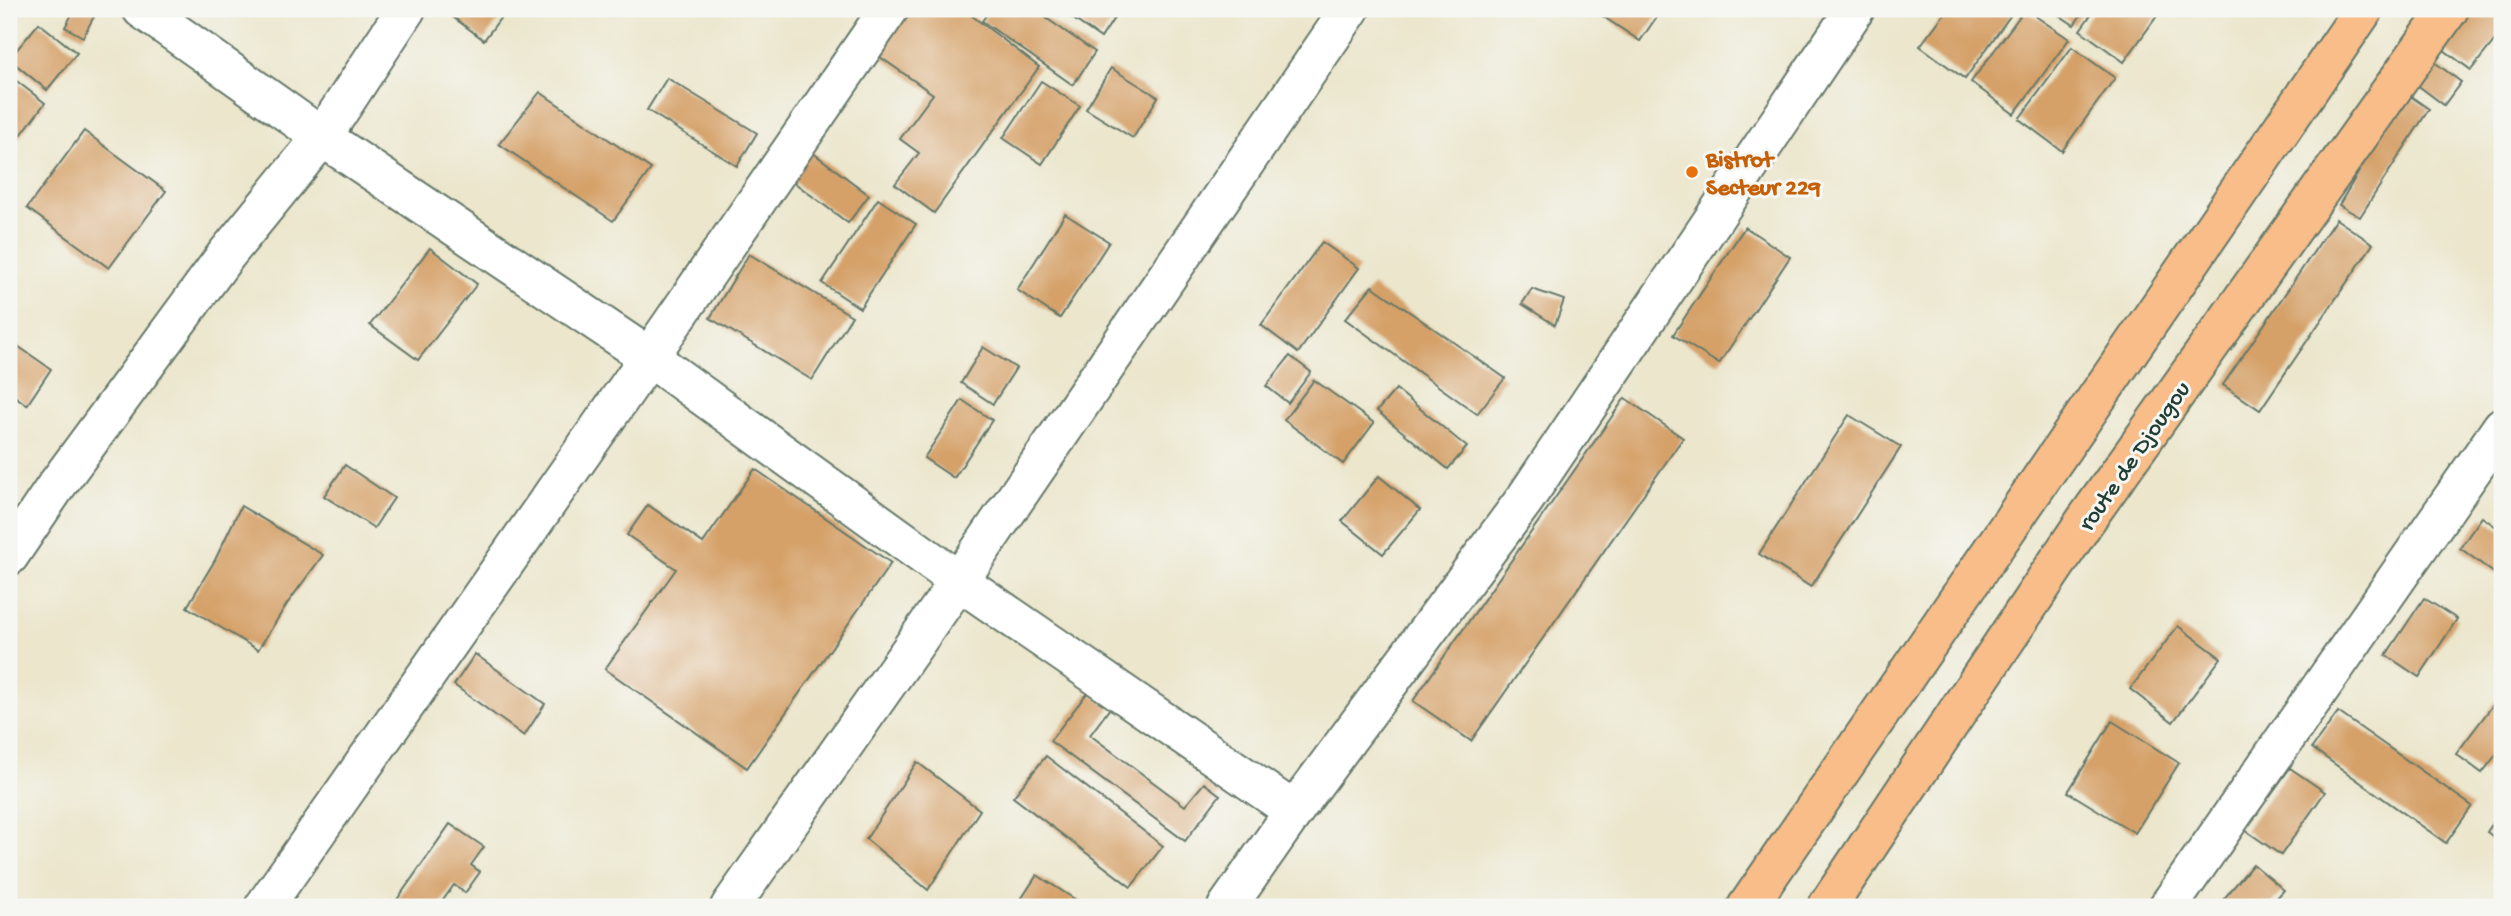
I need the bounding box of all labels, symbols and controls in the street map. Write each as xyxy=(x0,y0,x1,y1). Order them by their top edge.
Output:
place label: Bistrot Secteur 229 xyxy=(1705,147,1821,204)
marker: Bistrot Secteur 229 xyxy=(1684,164,1700,180)
street label: route de Djougou xyxy=(2074,377,2198,537)

